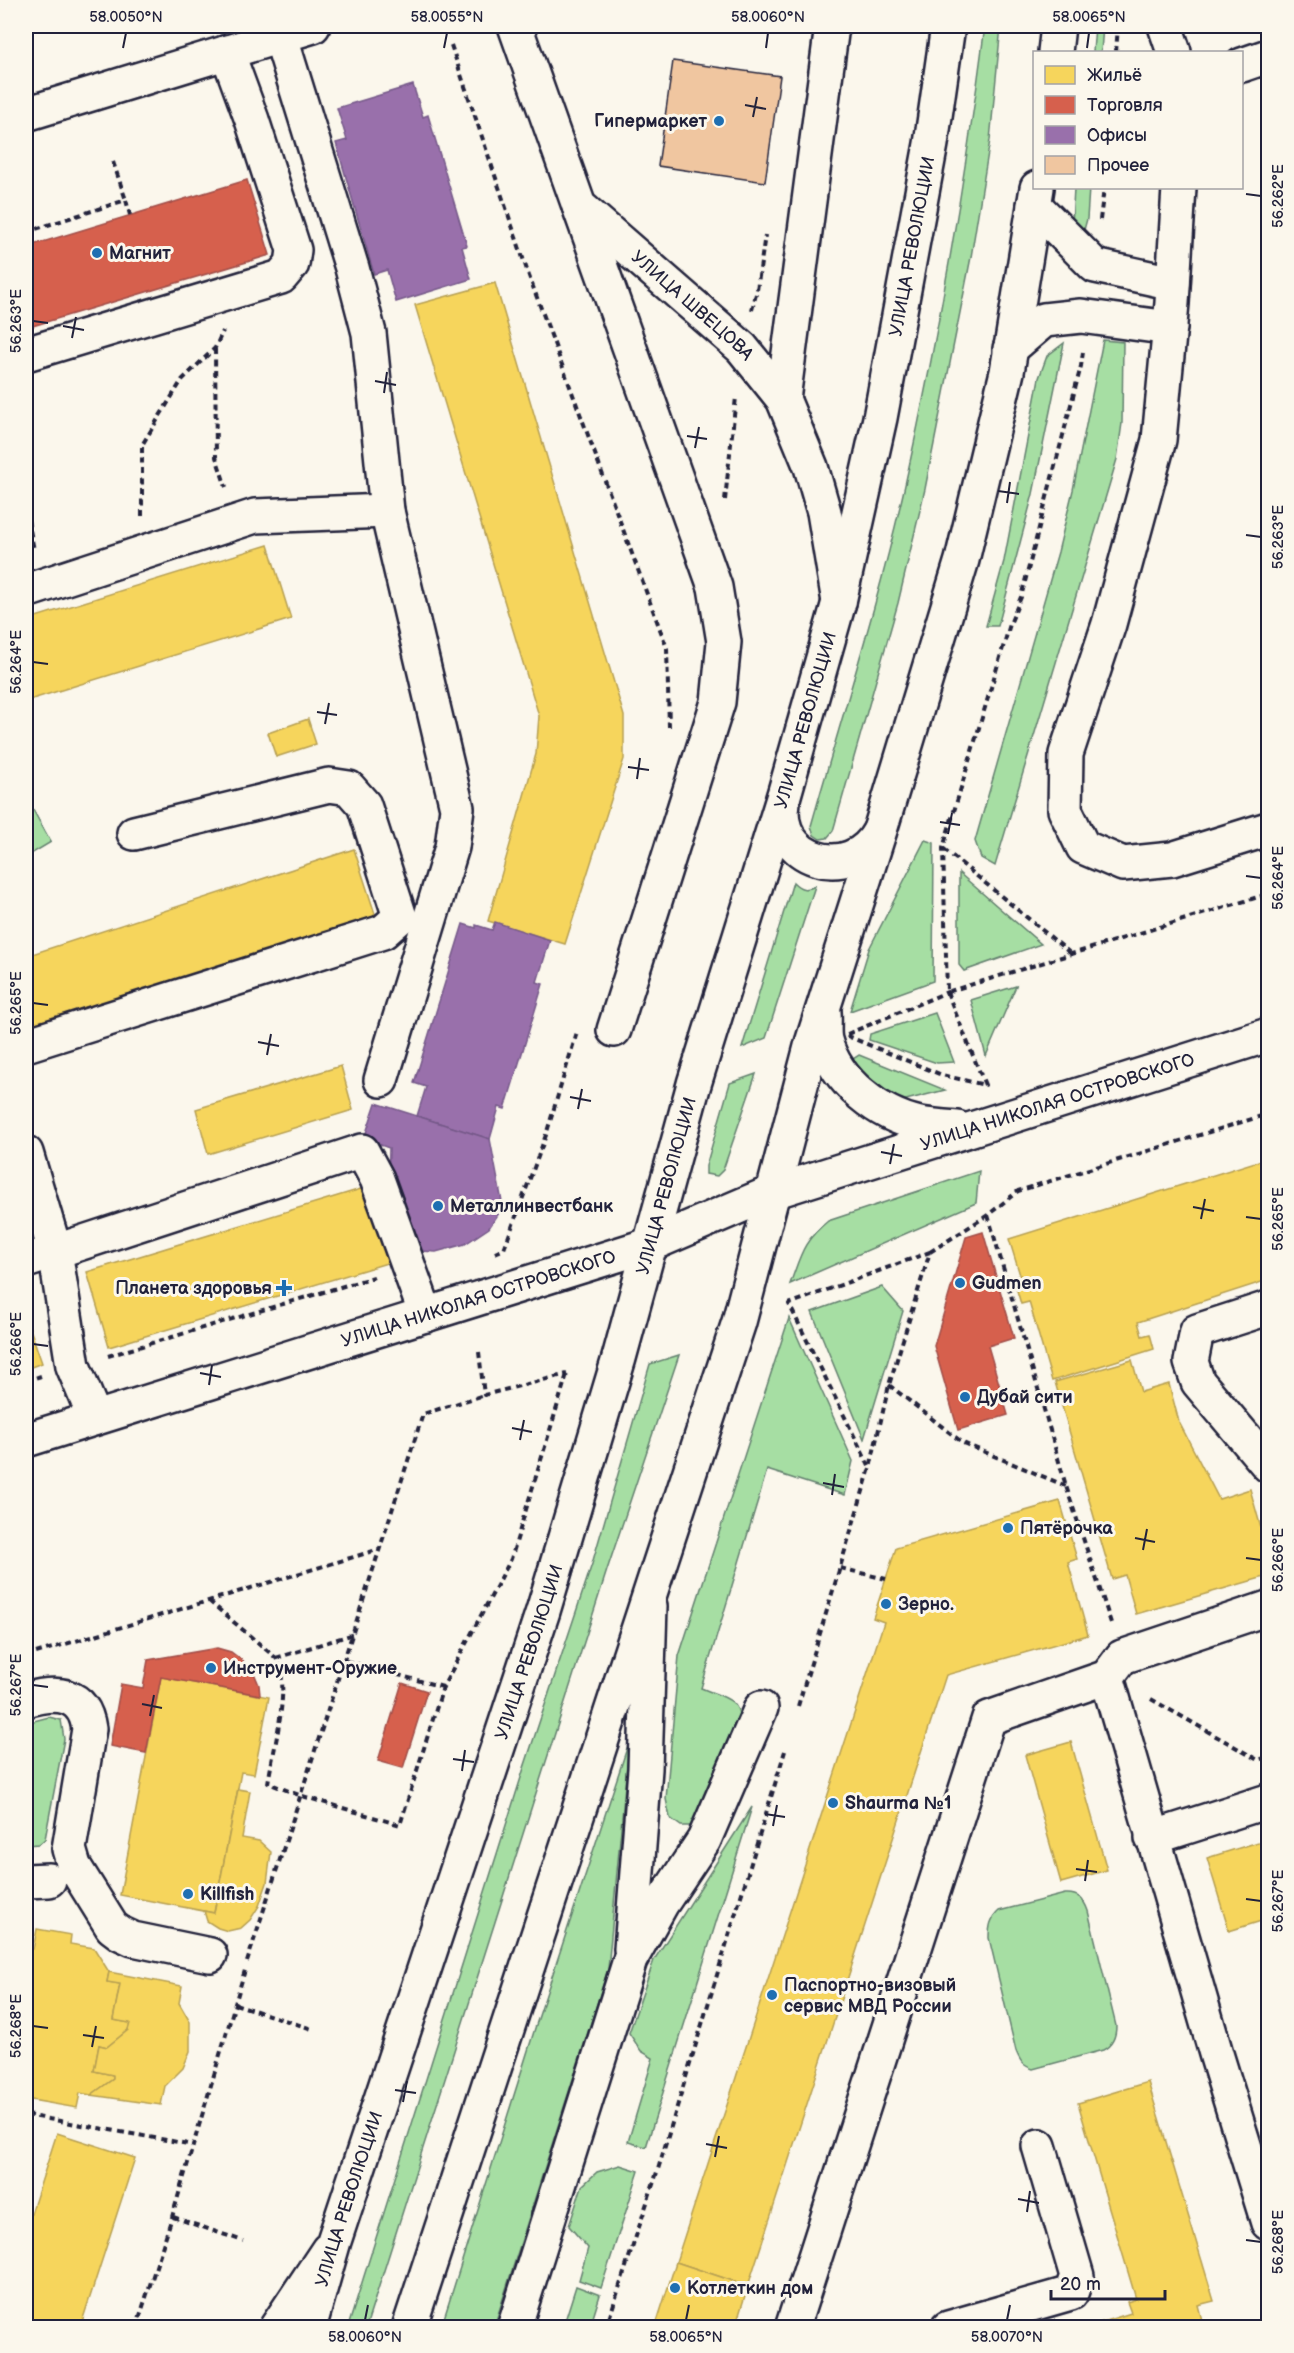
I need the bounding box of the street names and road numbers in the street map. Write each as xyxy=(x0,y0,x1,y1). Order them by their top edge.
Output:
street label: УЛИЦА РЕВОЛЮЦИИ xyxy=(885,155,939,338)
street label: УЛИЦА ШВЕЦОВА xyxy=(627,246,758,364)
street label: УЛИЦА РЕВОЛЮЦИИ xyxy=(770,629,840,811)
street label: УЛИЦА НИКОЛАЯ ОСТРОВСКОГО xyxy=(918,1048,1197,1155)
street label: УЛИЦА РЕВОЛЮЦИИ xyxy=(632,1095,700,1277)
street label: УЛИЦА НИКОЛАЯ ОСТРОВСКОГО xyxy=(339,1246,618,1351)
street label: УЛИЦА РЕВОЛЮЦИИ xyxy=(491,1562,567,1742)
street label: УЛИЦА РЕВОЛЮЦИИ xyxy=(311,2109,387,2289)

